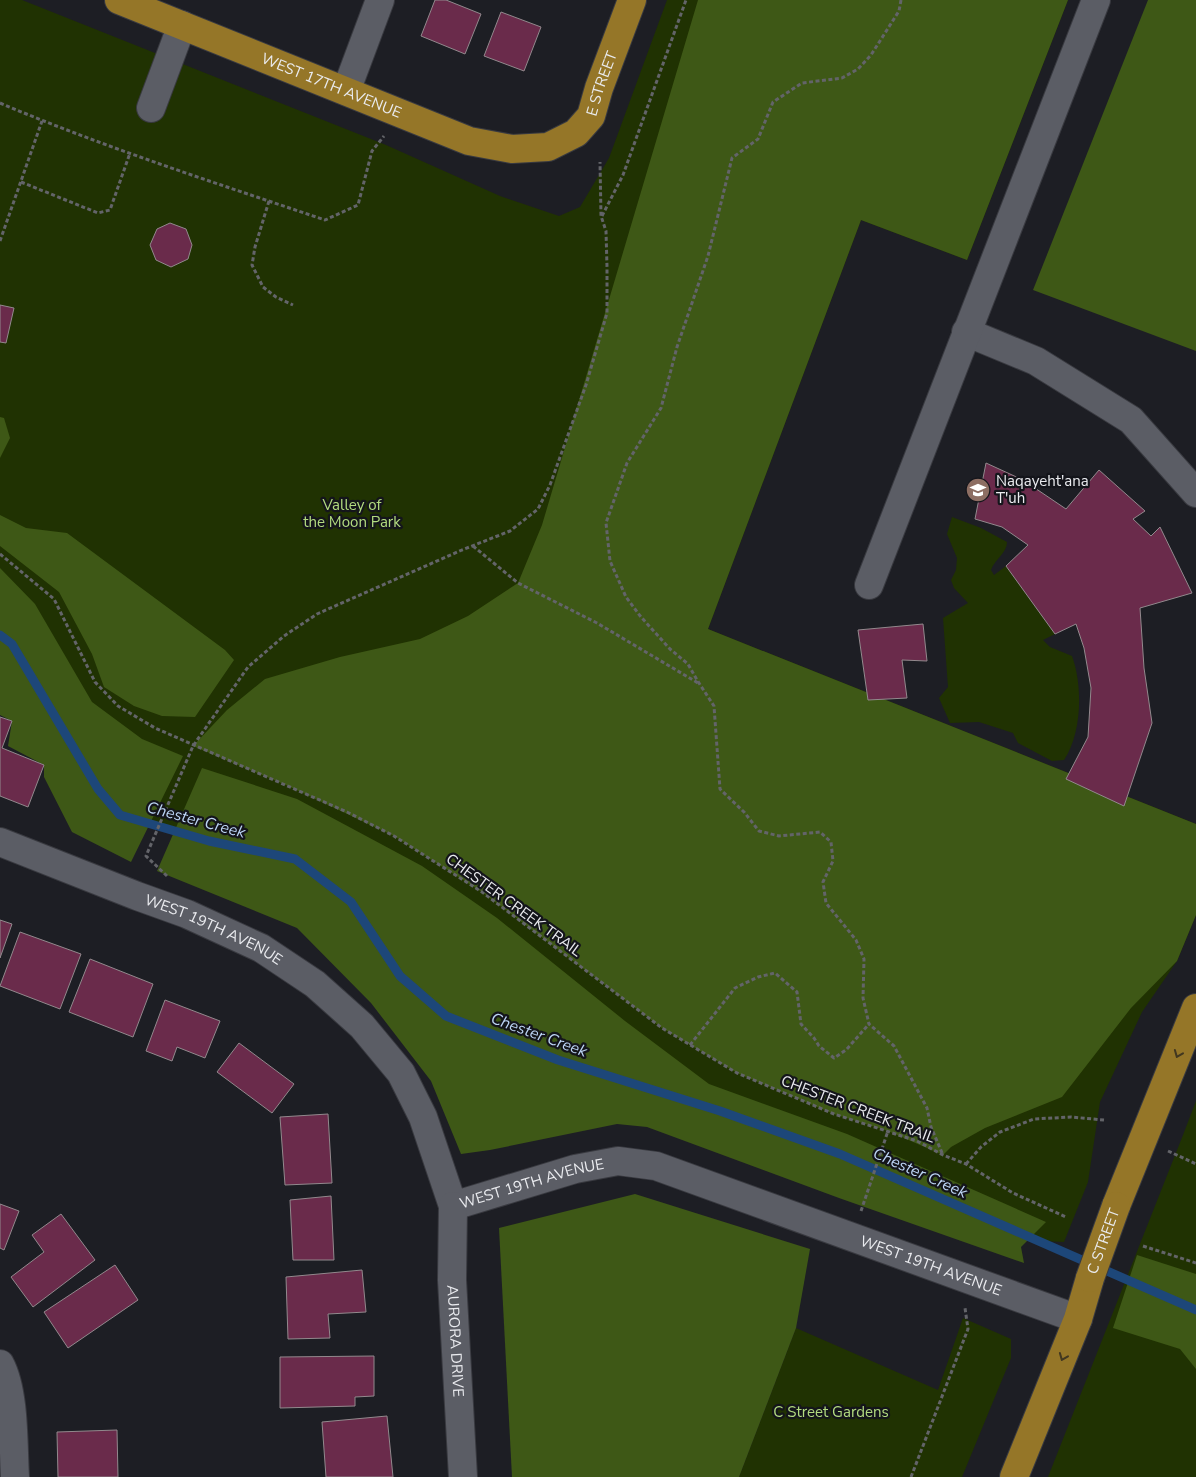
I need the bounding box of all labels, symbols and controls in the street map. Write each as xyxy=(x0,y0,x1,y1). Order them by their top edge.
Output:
street label: WEST 17TH AVENUE xyxy=(258,48,404,123)
street label: E STREET xyxy=(581,49,622,118)
place label: Naqayeht'ana T'uh xyxy=(996,471,1089,508)
school or university icon: Naqayeht'ana T'uh xyxy=(965,477,991,503)
park label: Valley of the Moon Park xyxy=(303,495,401,532)
water label: Chester Creek xyxy=(144,796,249,844)
street label: CHESTER CREEK TRAIL xyxy=(442,849,586,961)
street label: WEST 19TH AVENUE xyxy=(142,890,286,970)
water label: Chester Creek xyxy=(488,1007,591,1063)
one-way arrow xyxy=(1173,1049,1184,1058)
street label: CHESTER CREEK TRAIL xyxy=(778,1070,938,1148)
water label: Chester Creek xyxy=(869,1142,972,1204)
street label: WEST 19TH AVENUE xyxy=(457,1154,606,1213)
street label: C STREET xyxy=(1082,1206,1124,1277)
street label: WEST 19TH AVENUE xyxy=(857,1231,1005,1301)
street label: AURORA DRIVE xyxy=(442,1284,469,1397)
one-way arrow xyxy=(1059,1352,1069,1361)
park label: C Street Gardens xyxy=(773,1402,889,1422)

